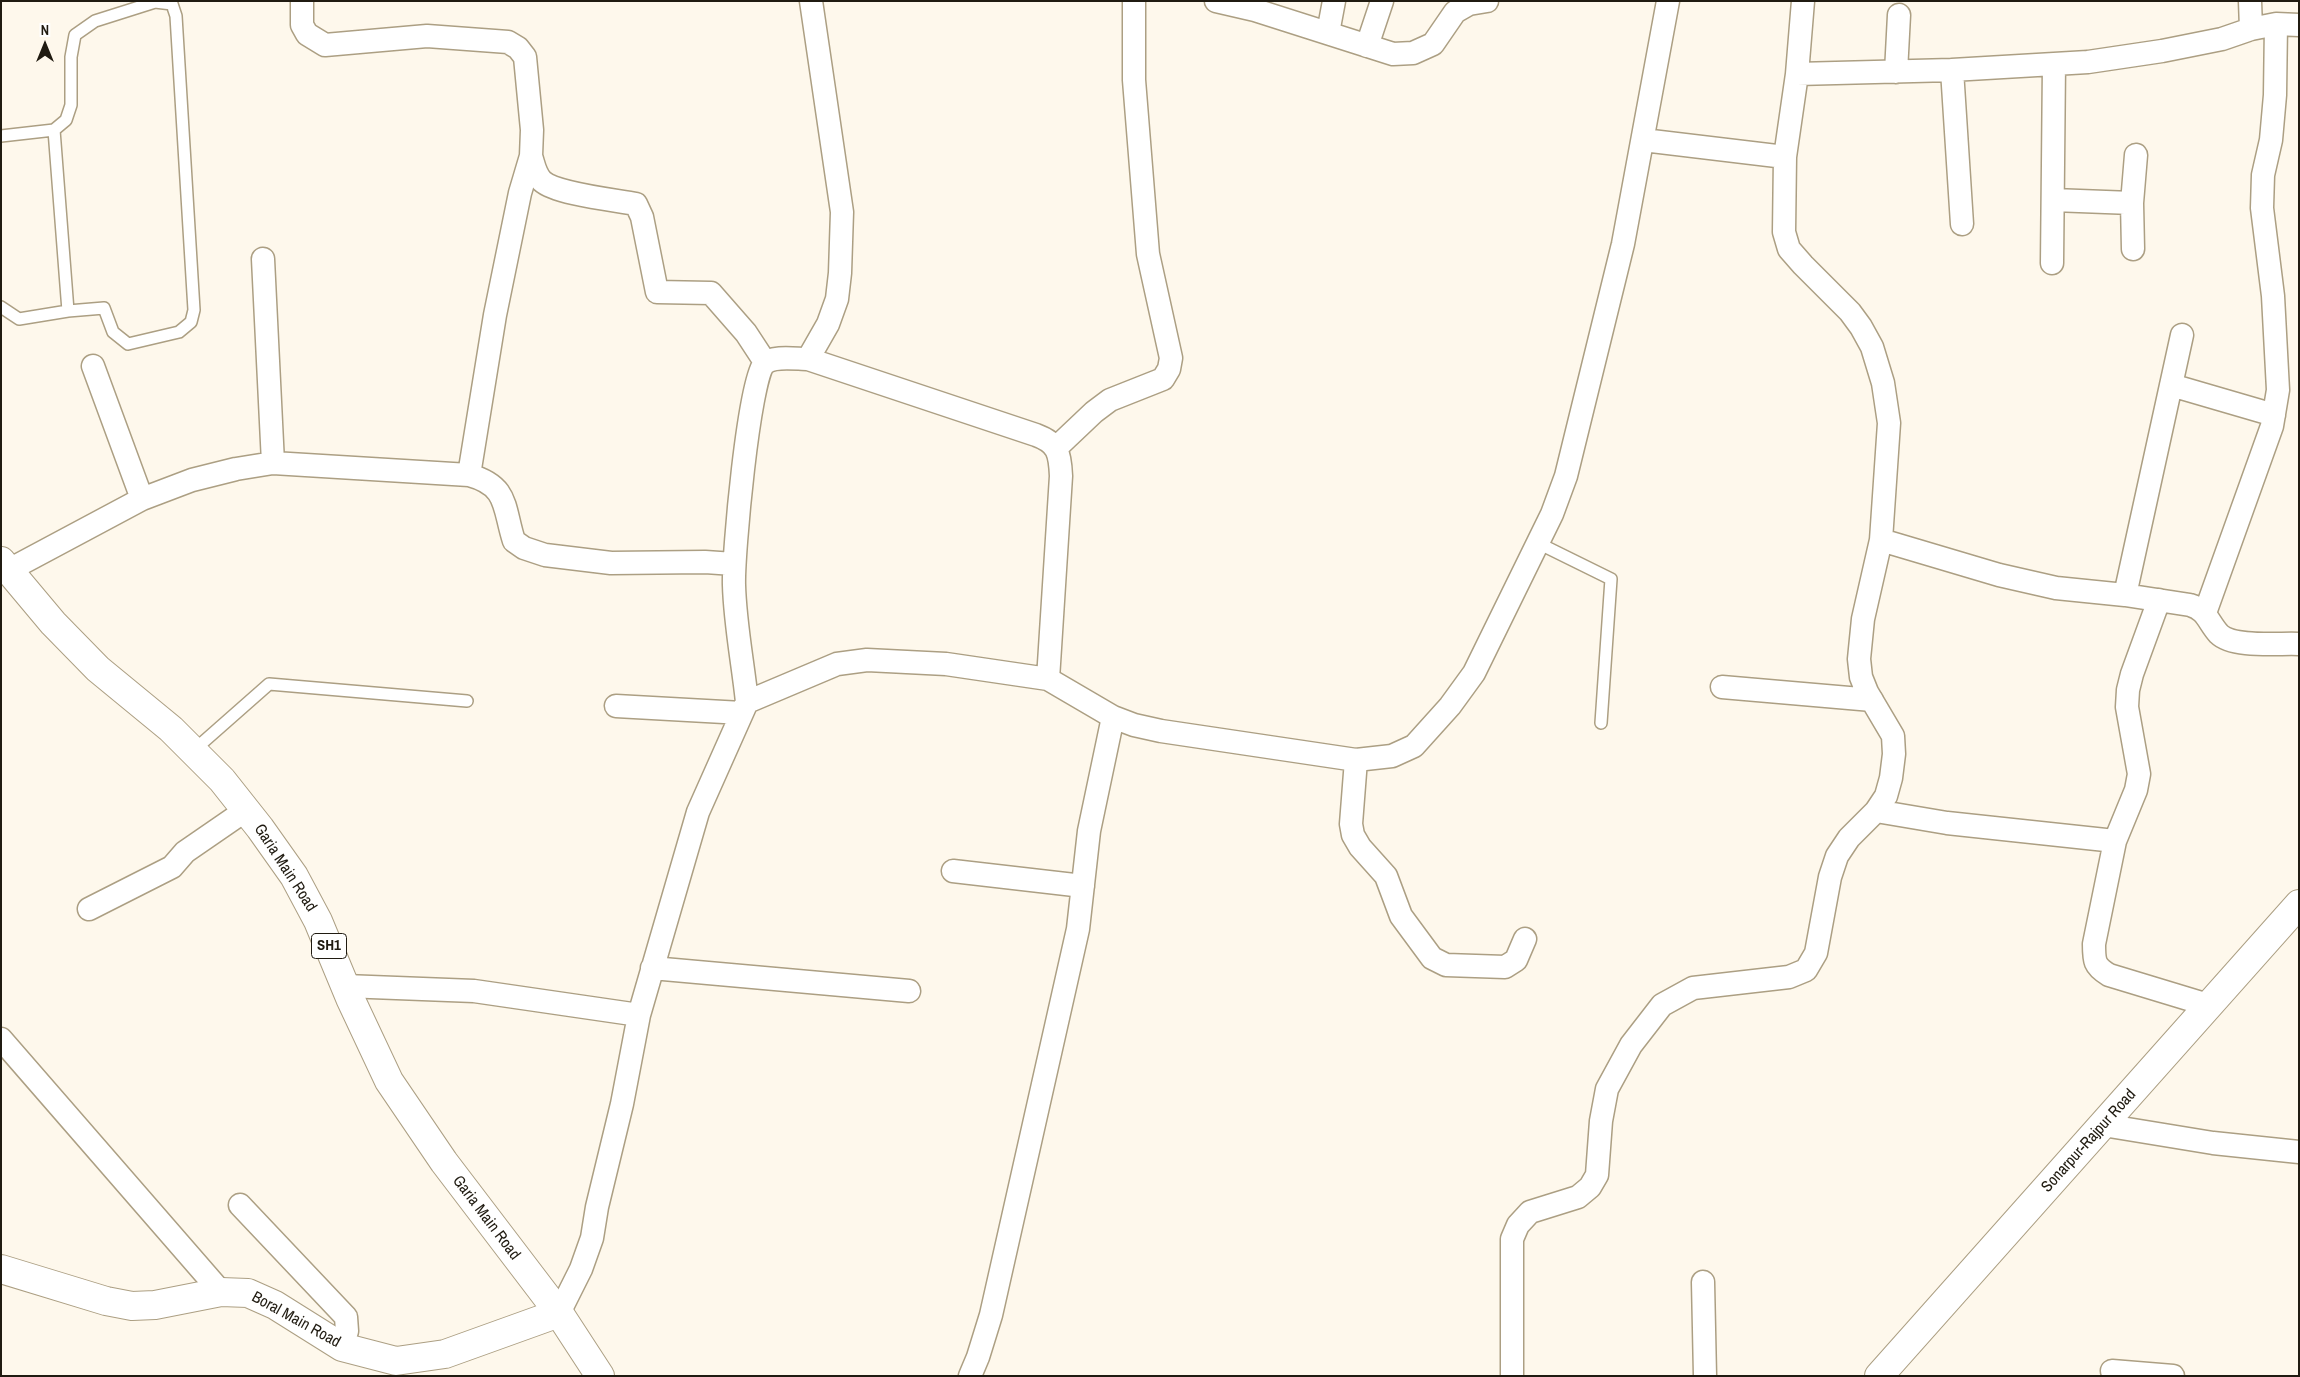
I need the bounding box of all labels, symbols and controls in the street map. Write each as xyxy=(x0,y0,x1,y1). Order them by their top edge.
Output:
north arrow xyxy=(20,20,70,70)
text: N xyxy=(41,21,49,39)
street label: Garia Main Road xyxy=(250,821,320,915)
road number: SH1 xyxy=(312,934,346,958)
street label: Sonarpur-Rajpur Road xyxy=(2038,1086,2140,1196)
street label: Garia Main Road xyxy=(448,1172,524,1264)
street label: Boral Main Road xyxy=(248,1288,344,1352)

